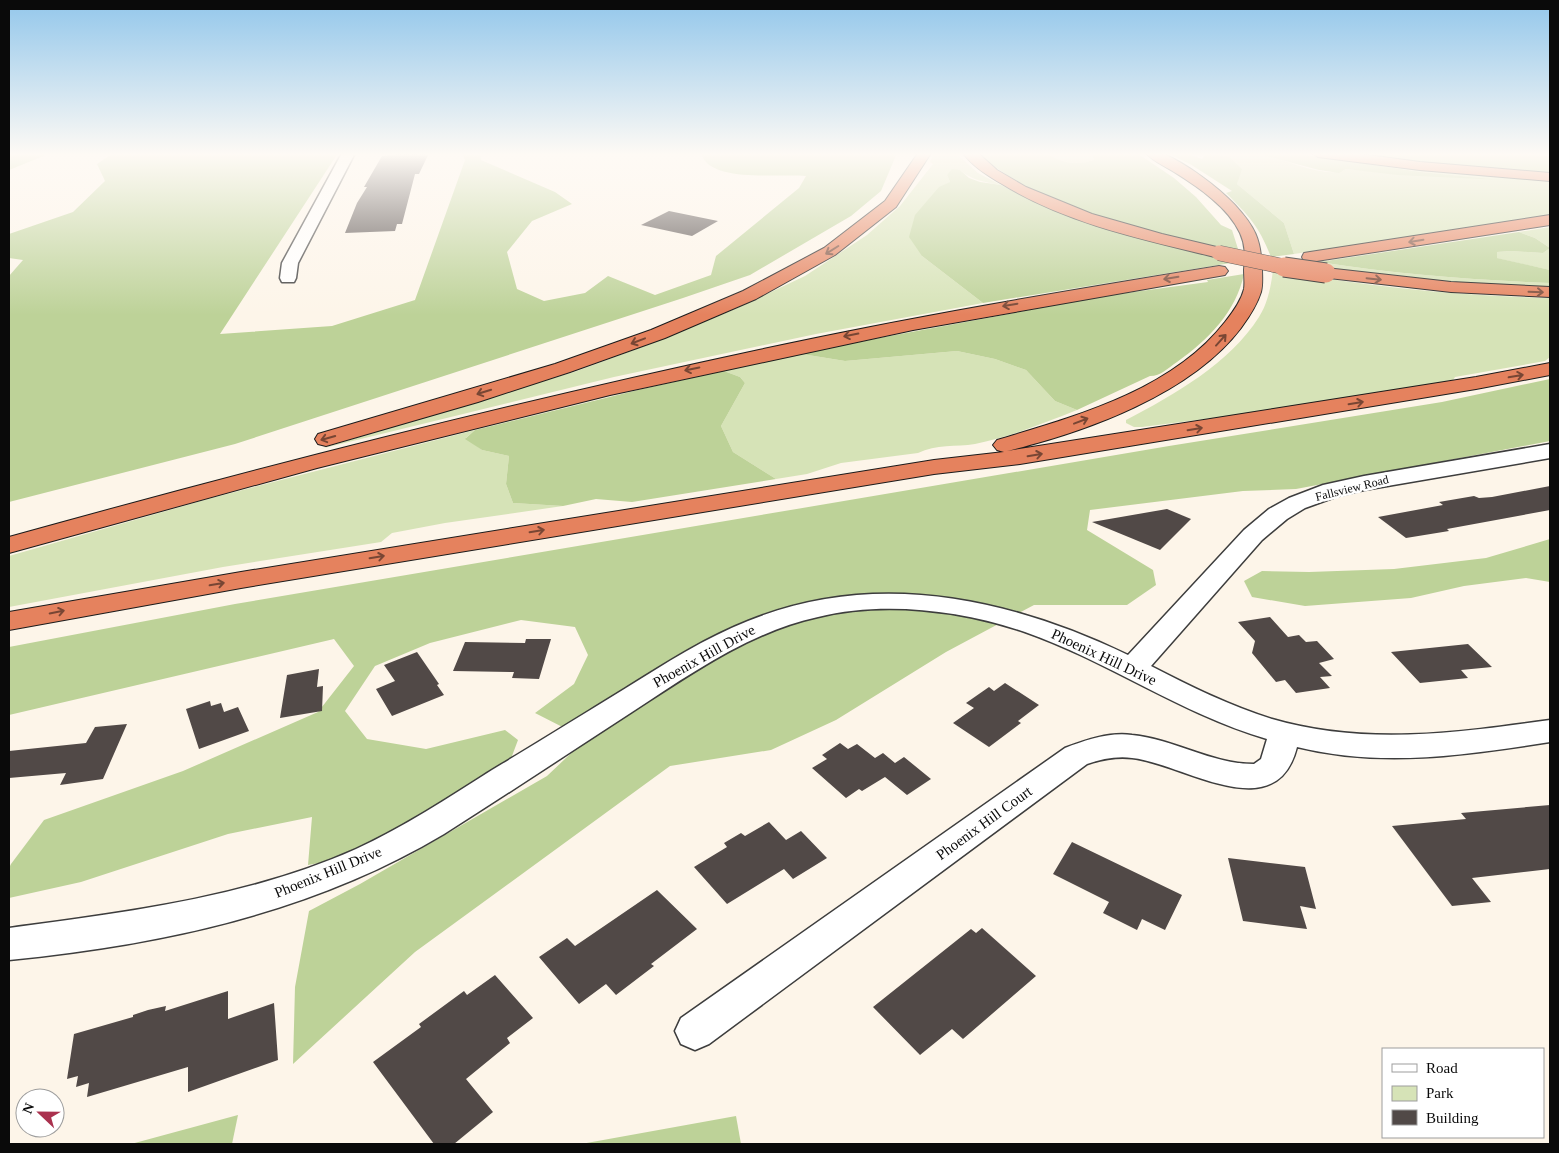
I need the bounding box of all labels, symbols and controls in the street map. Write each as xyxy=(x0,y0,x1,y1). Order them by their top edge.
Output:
one-way arrow xyxy=(1408,236,1424,246)
one-way arrow xyxy=(826,245,840,255)
one-way arrow xyxy=(1163,274,1179,284)
one-way arrow xyxy=(1366,275,1382,284)
one-way arrow xyxy=(1528,287,1544,297)
one-way arrow xyxy=(1003,301,1019,311)
one-way arrow xyxy=(843,331,859,341)
one-way arrow xyxy=(1215,334,1226,347)
one-way arrow xyxy=(631,337,646,346)
one-way arrow xyxy=(684,365,700,375)
one-way arrow xyxy=(1507,370,1523,380)
one-way arrow xyxy=(476,388,492,397)
one-way arrow xyxy=(1347,397,1363,407)
one-way arrow xyxy=(1073,416,1088,425)
one-way arrow xyxy=(1187,423,1203,433)
one-way arrow xyxy=(320,434,336,444)
one-way arrow xyxy=(1026,449,1042,459)
street label: Fallsview Road xyxy=(1314,472,1390,504)
one-way arrow xyxy=(529,526,545,536)
one-way arrow xyxy=(369,552,385,562)
one-way arrow xyxy=(208,578,224,588)
one-way arrow xyxy=(48,607,64,616)
street label: Phoenix Hill Drive xyxy=(650,621,758,691)
street label: Phoenix Hill Drive xyxy=(1049,626,1159,689)
street label: Phoenix Hill Court xyxy=(933,782,1036,863)
street label: Phoenix Hill Drive xyxy=(272,843,384,901)
legend xyxy=(1382,1048,1544,1138)
text: Road xyxy=(1426,1060,1458,1076)
text: Park xyxy=(1426,1085,1454,1101)
north arrow xyxy=(15,1088,65,1138)
text: N xyxy=(20,1101,37,1116)
text: Building xyxy=(1426,1110,1479,1126)

